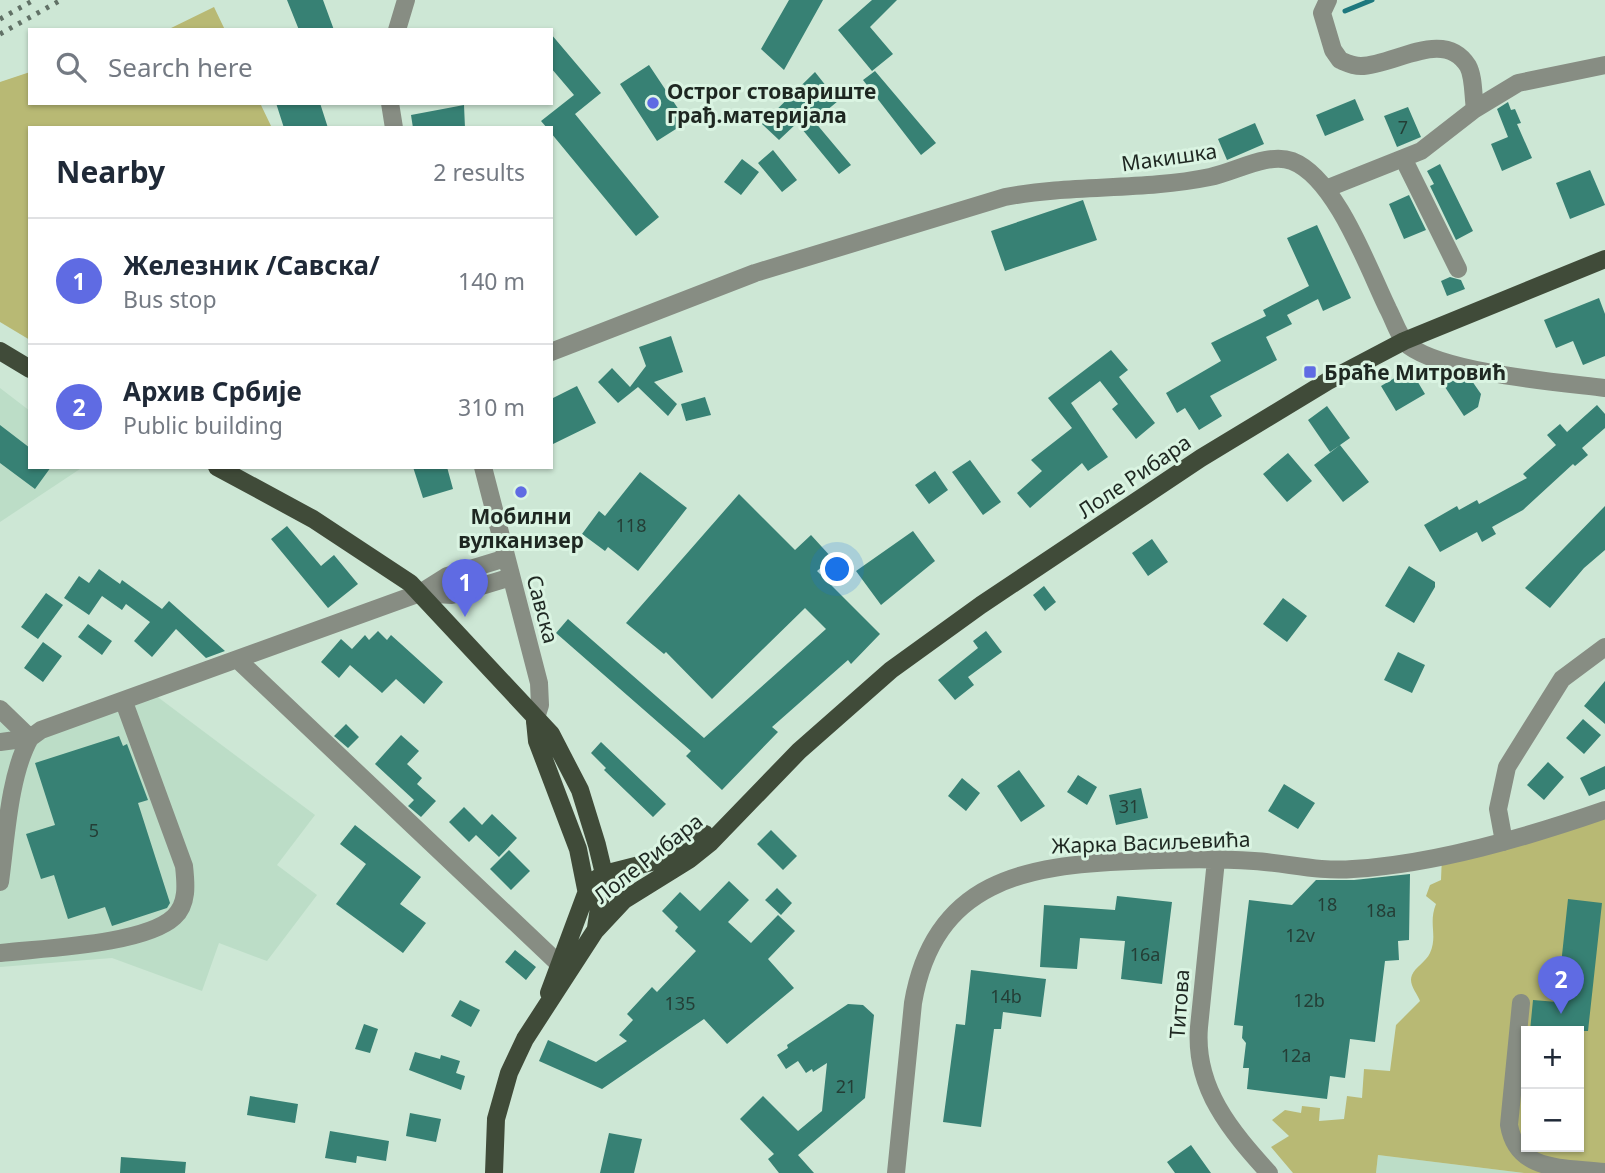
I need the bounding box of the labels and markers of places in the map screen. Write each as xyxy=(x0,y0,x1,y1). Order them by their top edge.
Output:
place label: Острог стовариште грађ.материјала xyxy=(667,77,876,129)
marker: Острог стовариште грађ.материјала xyxy=(645,95,661,111)
place label: Браће Митровић xyxy=(1324,358,1506,386)
marker: Браће Митровић xyxy=(1302,364,1318,380)
marker: Мобилни вулканизер xyxy=(513,484,529,500)
place label: Мобилни вулканизер xyxy=(458,502,584,554)
pin: 1 xyxy=(442,559,488,617)
pin: 2 xyxy=(1538,956,1584,1014)

